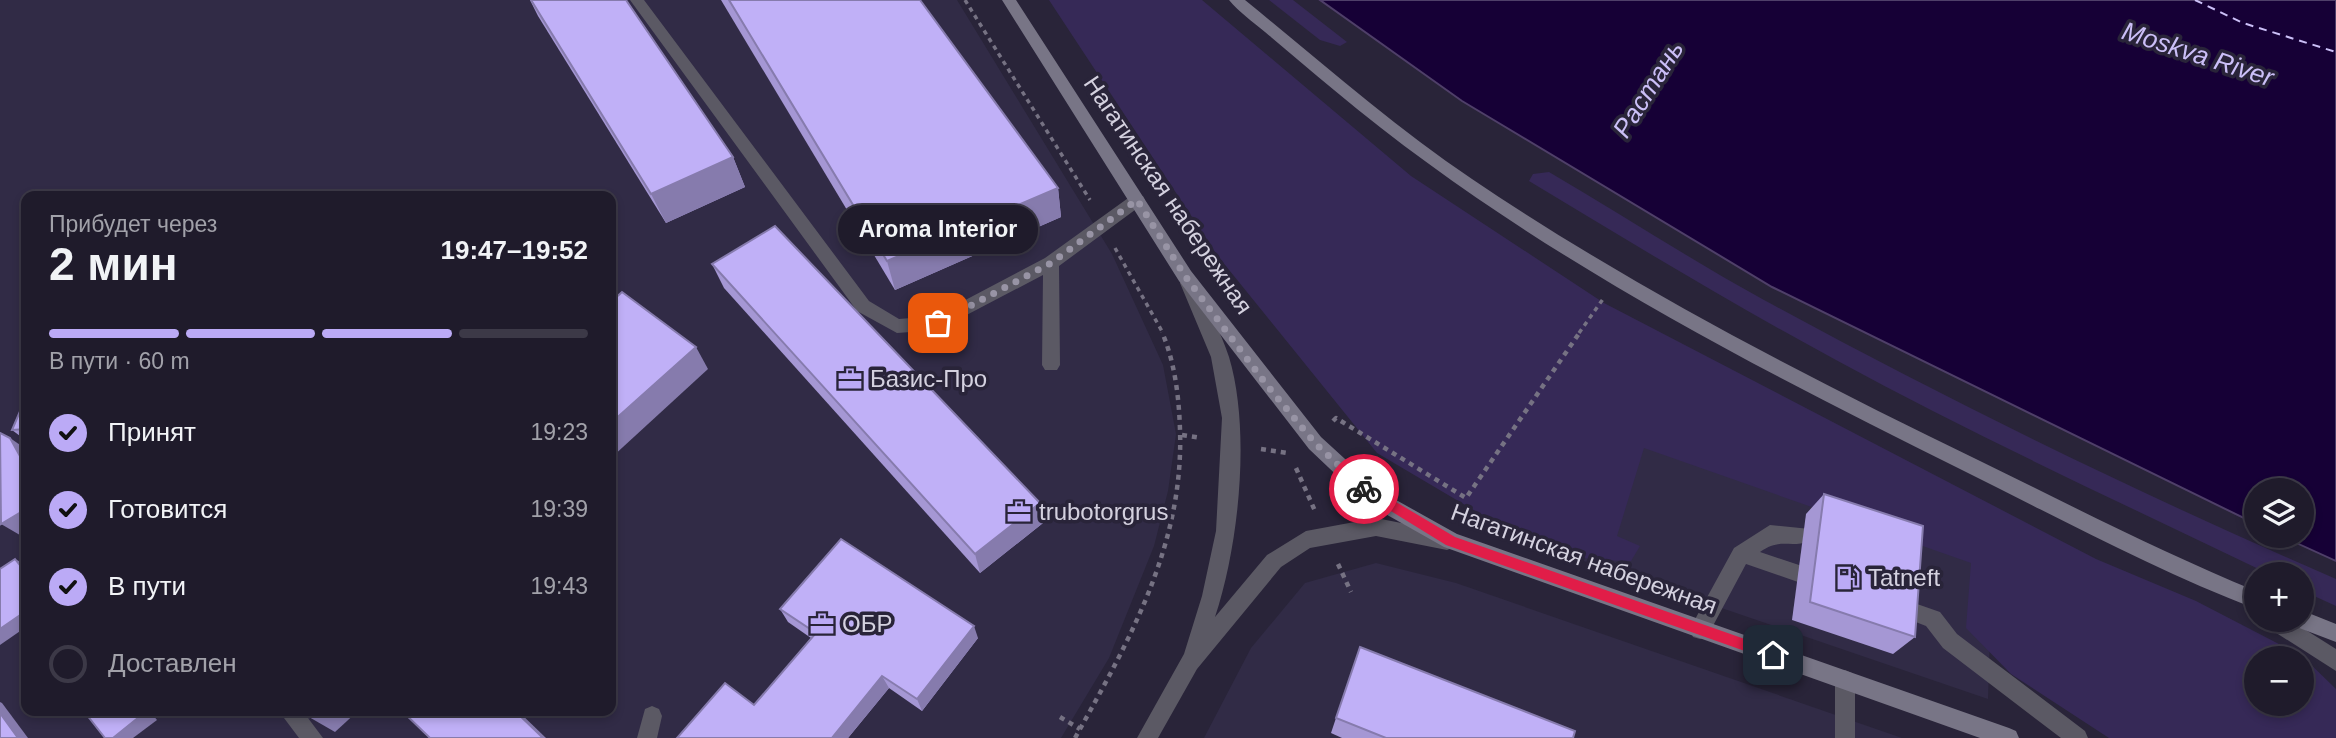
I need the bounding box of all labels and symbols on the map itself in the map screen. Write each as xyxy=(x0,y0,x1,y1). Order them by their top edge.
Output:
water label: Moskva River xyxy=(2118,15,2279,93)
water label: Растань xyxy=(1607,35,1689,143)
street label: Нагатинская набережная xyxy=(1079,71,1258,319)
callout: Aroma Interior xyxy=(838,204,1038,253)
pin xyxy=(908,293,968,353)
office icon: Базис-Про xyxy=(836,365,864,393)
place label: Базис-Про xyxy=(870,365,987,392)
courier xyxy=(1329,454,1399,524)
office icon: trubotorgrus xyxy=(1005,498,1033,526)
place label: trubotorgrus xyxy=(1039,498,1168,525)
street label: Нагатинская набережная xyxy=(1448,498,1721,619)
fuel station icon: Tatneft xyxy=(1834,564,1862,592)
place label: Tatneft xyxy=(1868,564,1940,591)
office icon: ОБР xyxy=(808,610,836,638)
place label: ОБР xyxy=(842,610,892,637)
pin xyxy=(1743,625,1803,685)

